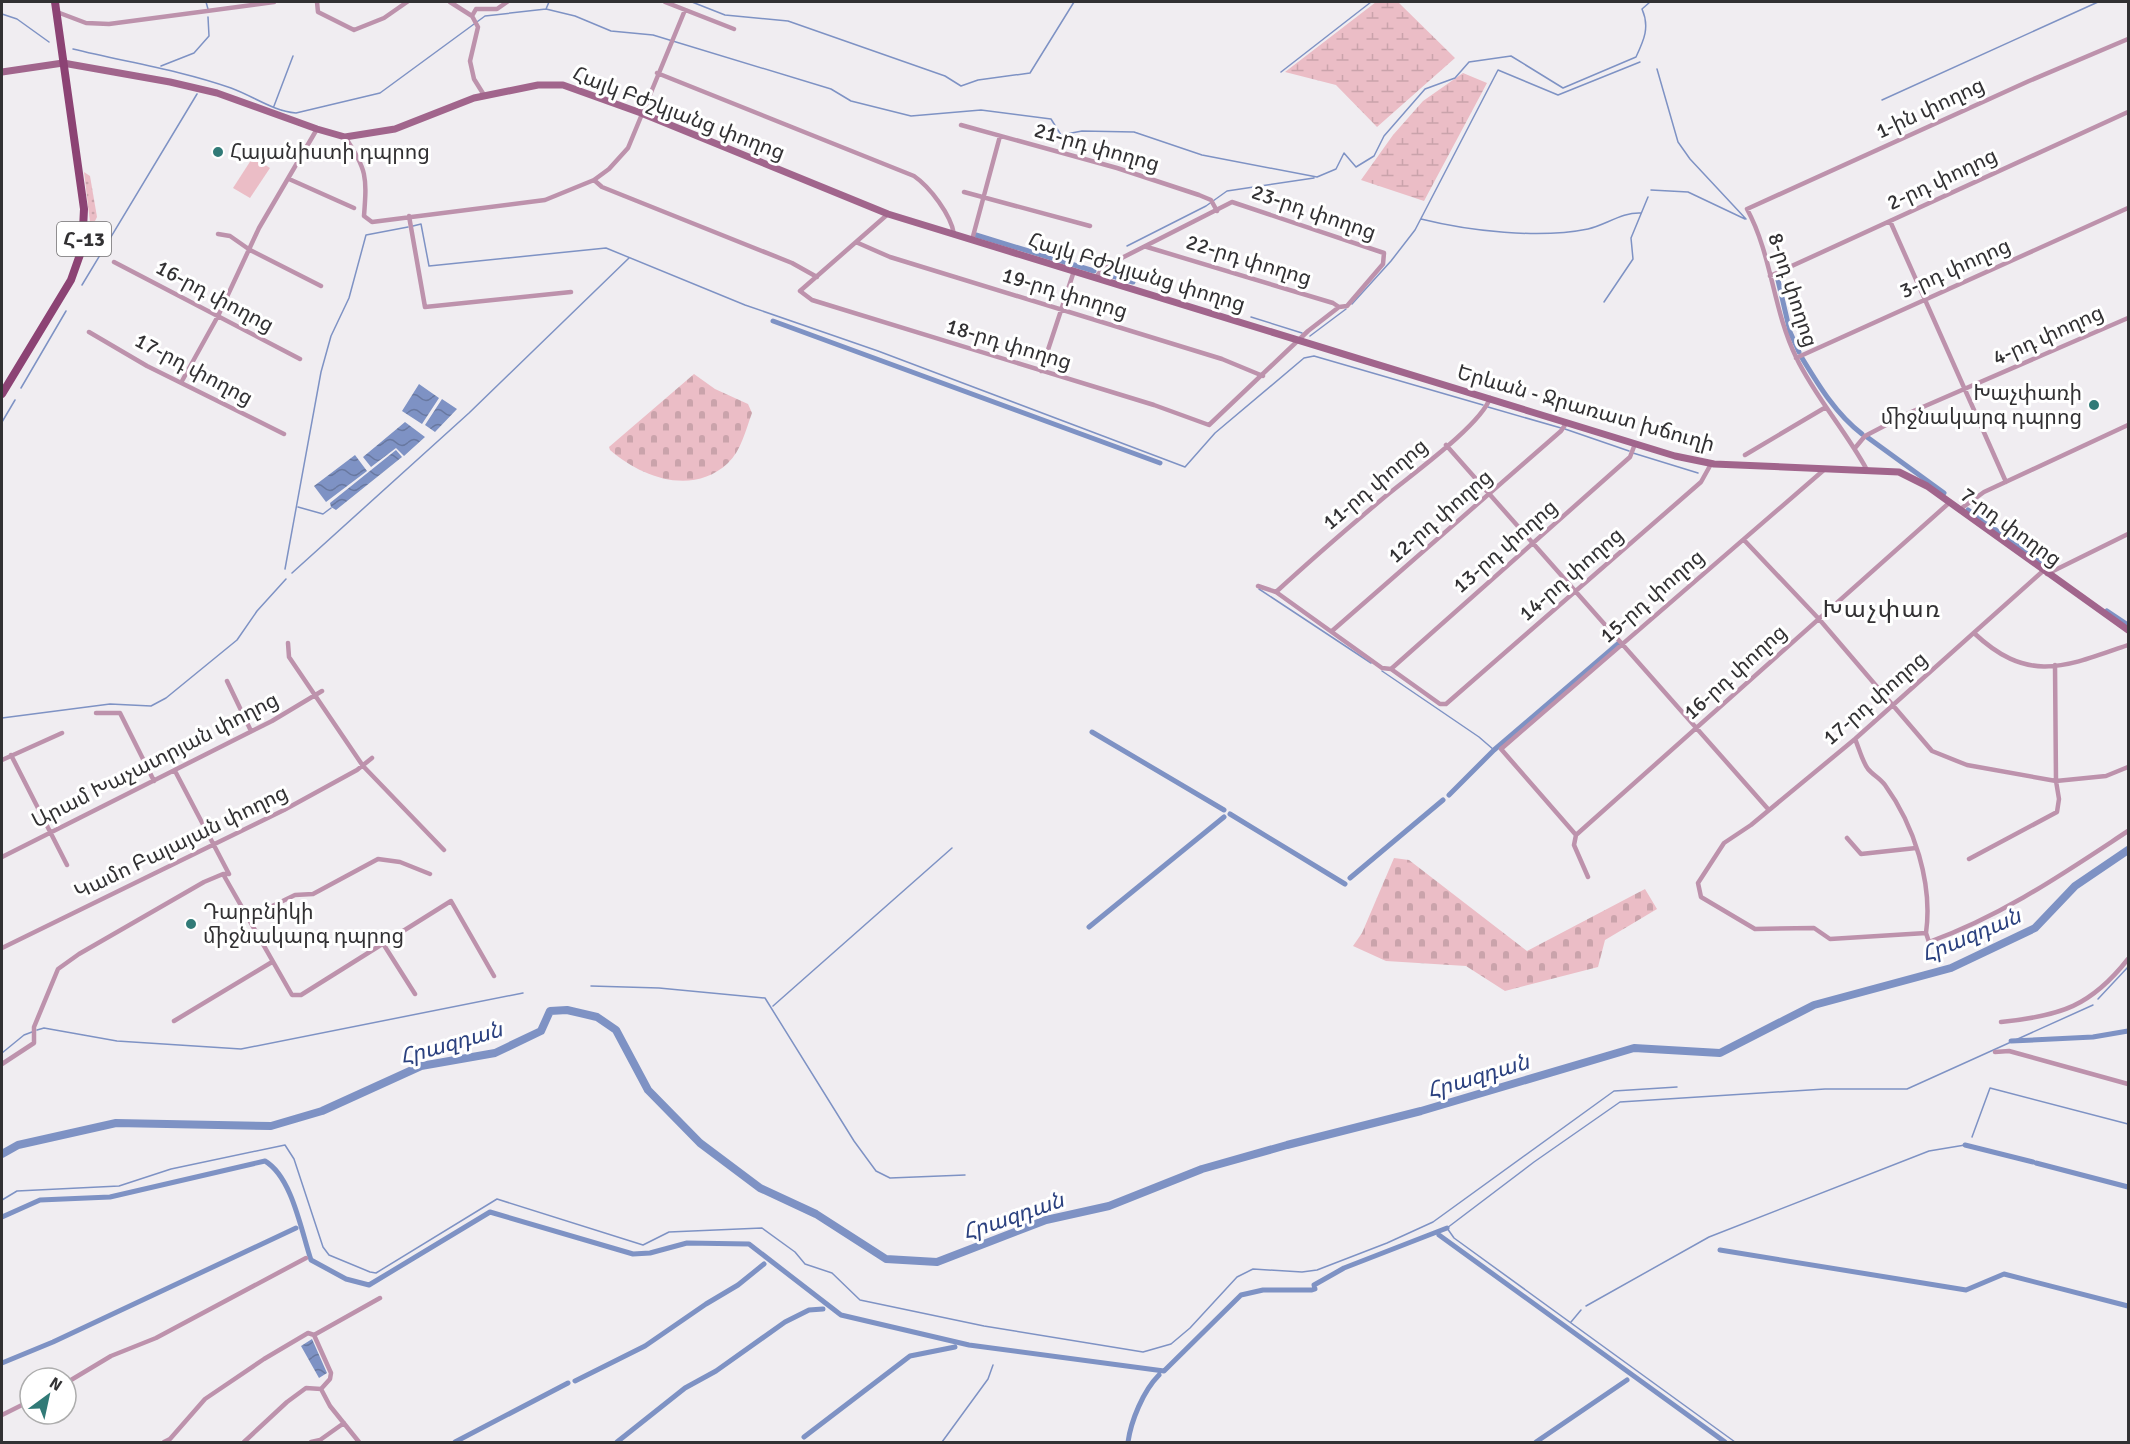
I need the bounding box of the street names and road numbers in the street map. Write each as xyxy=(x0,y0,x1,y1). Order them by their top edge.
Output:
street label: Հայկ Բժշկյանց փողոց xyxy=(569,60,789,166)
street label: 1-ին փողոց xyxy=(1872,72,1988,144)
street label: 21-րդ փողոց xyxy=(1031,117,1163,177)
street label: 2-րդ փողոց xyxy=(1883,142,2001,216)
street label: 23-րդ փողոց xyxy=(1248,179,1380,245)
road number: Հ-13 xyxy=(57,222,111,256)
street label: Հայկ Բժշկյանց փողոց xyxy=(1025,227,1249,317)
street label: 22-րդ փողոց xyxy=(1183,229,1315,291)
street label: 8-րդ փողոց xyxy=(1762,230,1824,350)
street label: 3-րդ փողոց xyxy=(1896,232,2014,304)
street label: 16-րդ փողոց xyxy=(152,254,278,338)
street label: 19-րդ փողոց xyxy=(999,262,1131,324)
street label: 4-րդ փողոց xyxy=(1989,299,2107,371)
street label: 18-րդ փողոց xyxy=(943,313,1075,375)
street label: 17-րդ փողոց xyxy=(131,327,257,411)
street label: Երևան - Ջրառատ խճուղի xyxy=(1454,359,1718,457)
street label: 11-րդ փողոց xyxy=(1317,433,1433,535)
street label: 12-րդ փողոց xyxy=(1382,464,1498,568)
street label: 7-րդ փողոց xyxy=(1955,482,2067,572)
street label: 13-րդ փողոց xyxy=(1447,494,1563,598)
street label: 14-րդ փողոց xyxy=(1513,522,1629,626)
street label: 15-րդ փողոց xyxy=(1594,544,1710,648)
street label: 16-րդ փողոց xyxy=(1678,619,1792,725)
street label: 17-րդ փողոց xyxy=(1817,646,1933,750)
street label: Արամ Խաչատրյան փողոց xyxy=(27,686,283,834)
street label: Կամո Բալայան փողոց xyxy=(70,779,292,905)

